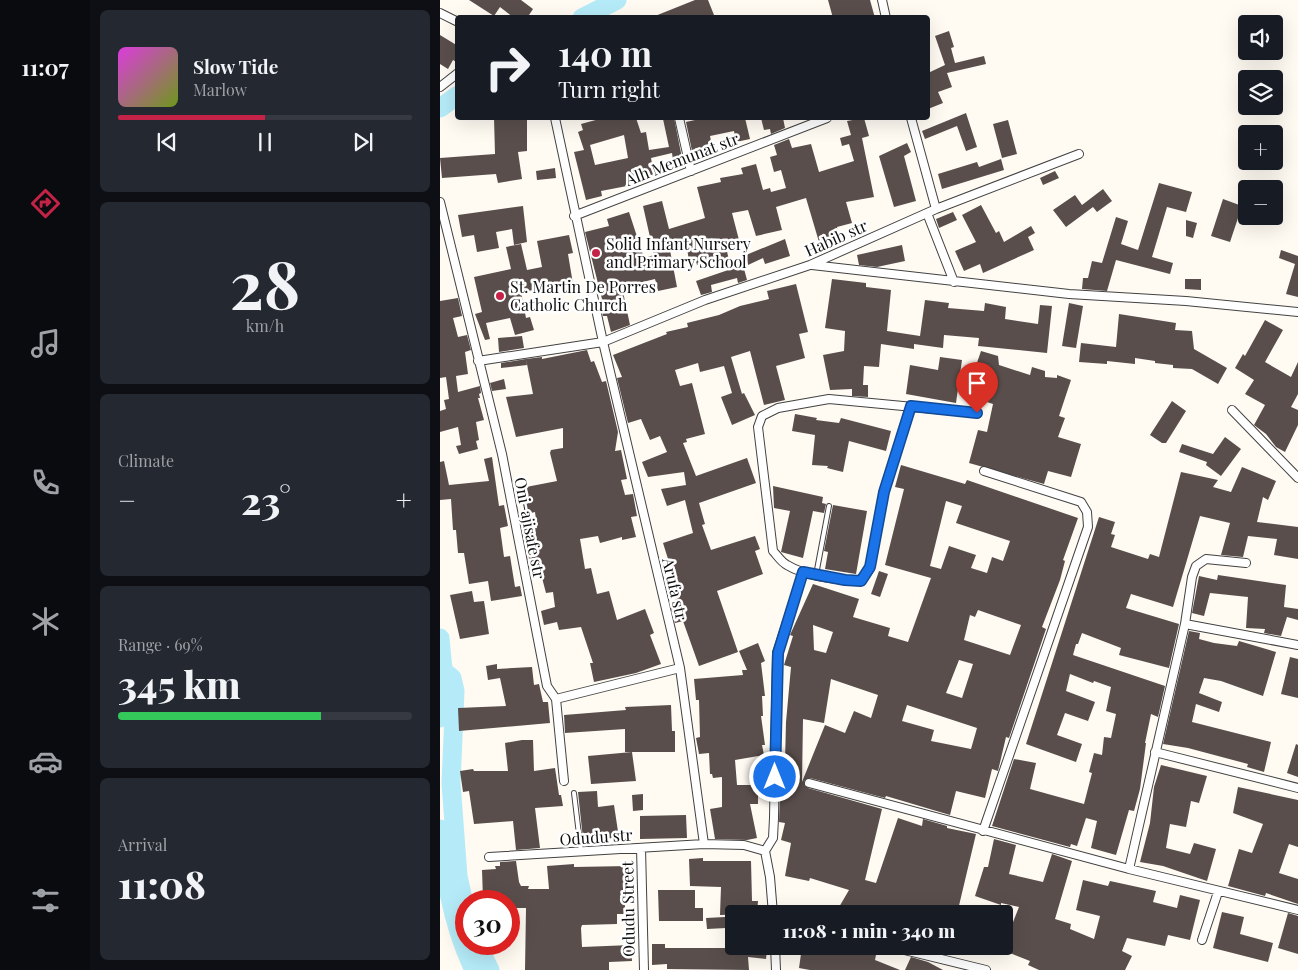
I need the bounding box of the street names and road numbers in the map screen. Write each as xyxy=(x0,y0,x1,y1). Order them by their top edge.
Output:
street label: Alh Memunat str xyxy=(621,127,742,190)
street label: Habib str xyxy=(801,214,870,261)
street label: Oni-ajisafe str xyxy=(510,475,551,580)
street label: Arufa str xyxy=(658,555,693,622)
street label: Odudu str xyxy=(559,823,633,850)
street label: Odudu Street xyxy=(616,861,639,957)

